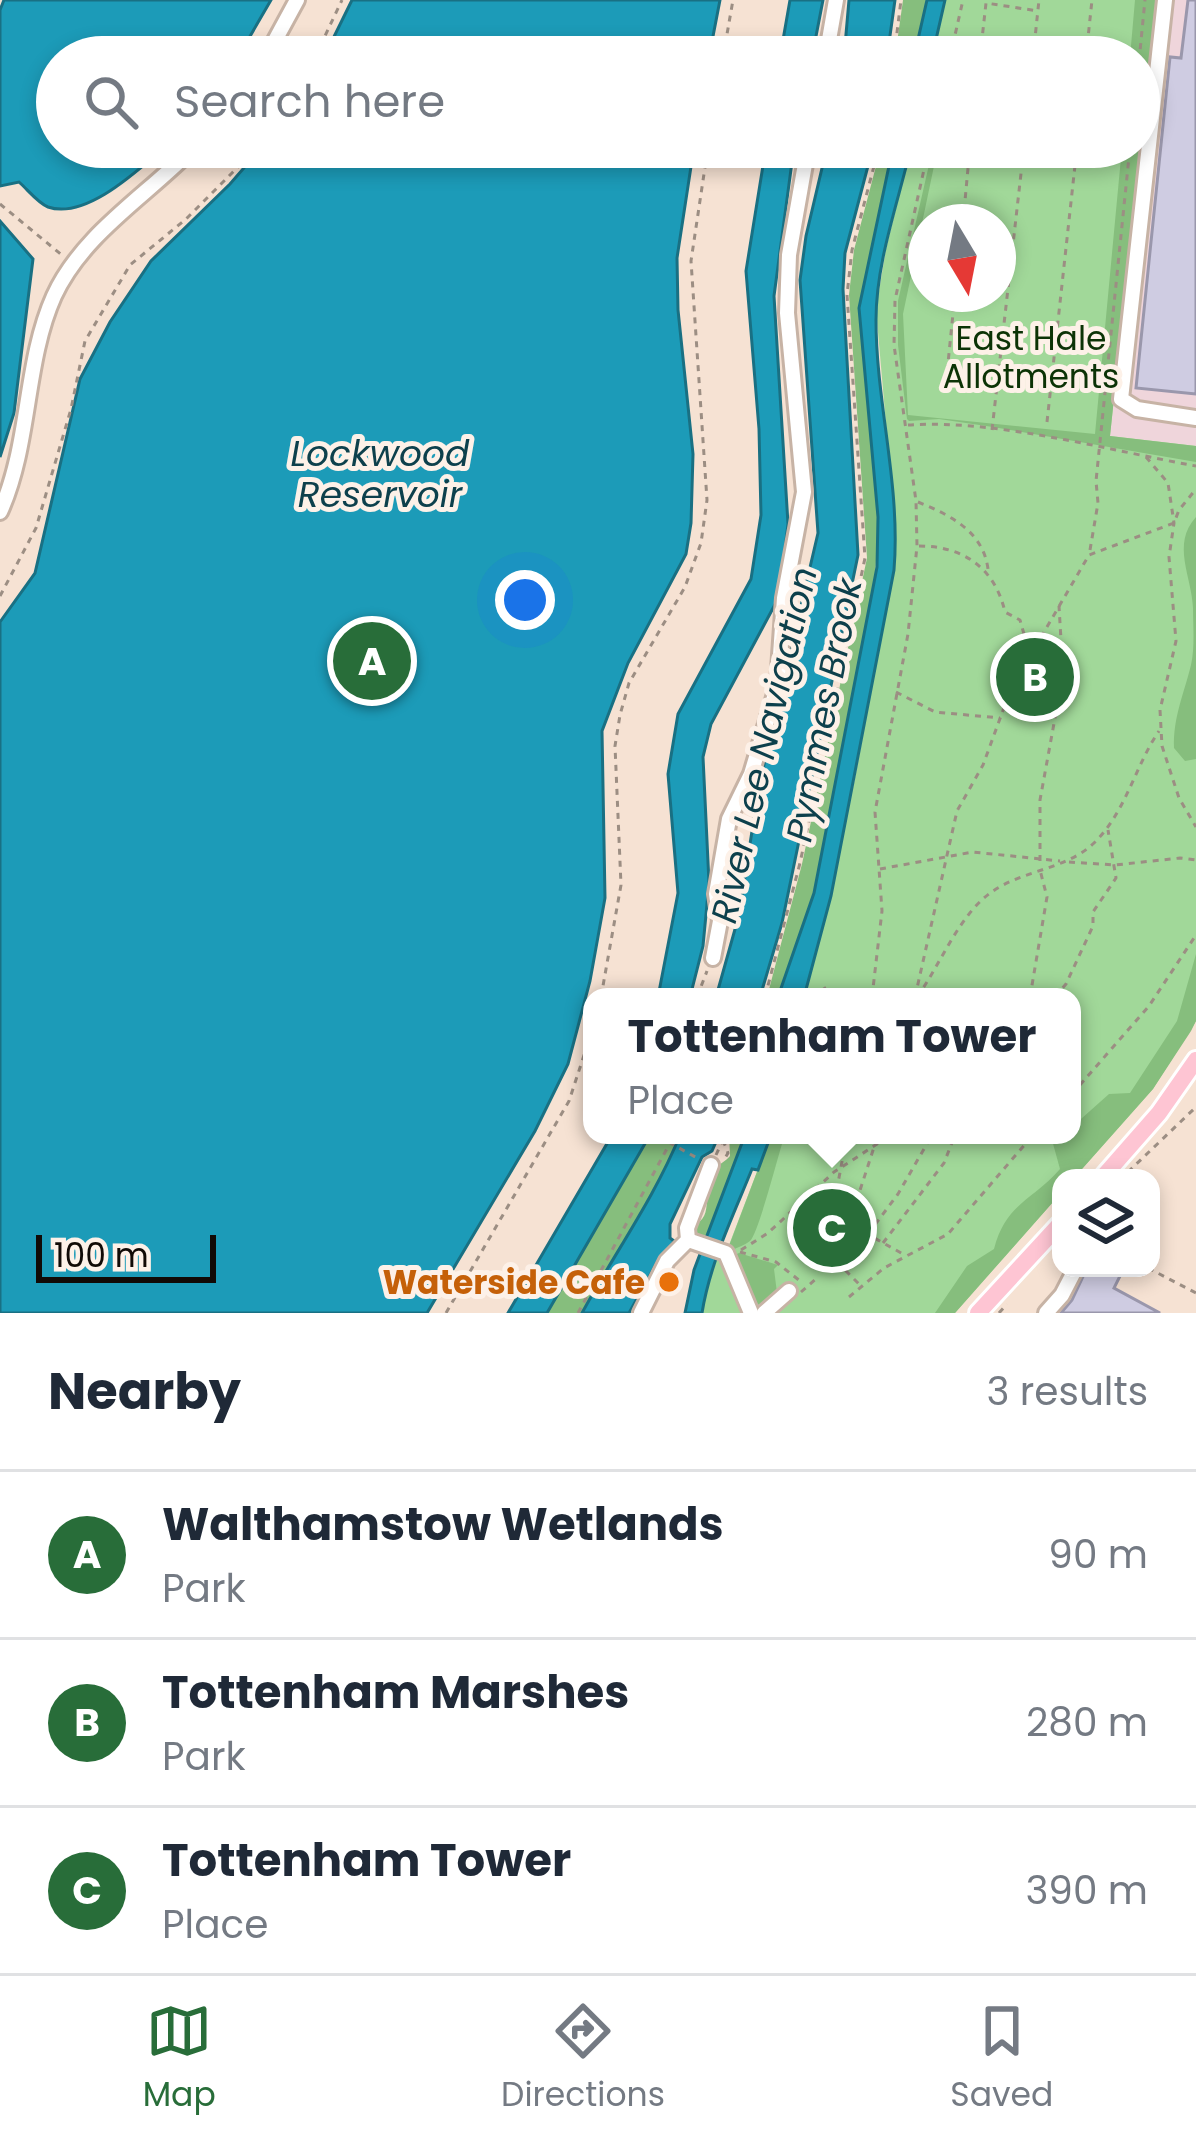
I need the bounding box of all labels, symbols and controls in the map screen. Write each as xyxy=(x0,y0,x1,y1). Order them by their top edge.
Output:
search box xyxy=(36,36,1160,168)
icon: search xyxy=(78,69,144,135)
text: Search here xyxy=(174,70,445,133)
north arrow xyxy=(908,204,1016,312)
park label: East Hale Allotments xyxy=(943,315,1119,400)
water label: Lockwood Reservoir xyxy=(291,428,470,520)
water label: River Lee Navigation xyxy=(698,562,830,928)
your location xyxy=(495,570,555,630)
water label: Pymmes Brook xyxy=(773,573,875,846)
pin: A xyxy=(333,616,411,706)
pin: B xyxy=(996,632,1074,722)
popup xyxy=(583,988,1081,1144)
text: Tottenham Tower xyxy=(627,1005,1037,1068)
text: Place xyxy=(627,1073,734,1128)
map controls xyxy=(1052,1169,1160,1277)
button: layers xyxy=(1052,1169,1160,1277)
pin: C xyxy=(793,1183,871,1273)
scale bar xyxy=(36,1229,216,1282)
text: 100 m xyxy=(54,1232,149,1279)
place label: Waterside Cafe xyxy=(382,1259,645,1306)
marker: Waterside Cafe xyxy=(656,1269,682,1295)
text: Nearby xyxy=(48,1355,241,1427)
text: 3 results xyxy=(986,1364,1148,1419)
text: Walthamstow Wetlands xyxy=(162,1493,724,1556)
text: A xyxy=(73,1527,101,1582)
text: 90 m xyxy=(1048,1527,1148,1582)
text: Park xyxy=(162,1561,246,1616)
text: Tottenham Marshes xyxy=(162,1661,629,1724)
text: B xyxy=(74,1695,100,1750)
text: 280 m xyxy=(1026,1695,1148,1750)
text: Park xyxy=(162,1729,246,1784)
text: Tottenham Tower xyxy=(162,1829,571,1892)
text: C xyxy=(72,1863,102,1918)
text: 390 m xyxy=(1025,1863,1148,1918)
text: Place xyxy=(162,1897,268,1952)
tab: Map xyxy=(143,1998,216,2120)
tab: Directions xyxy=(501,1998,665,2120)
tab: Saved xyxy=(950,1998,1053,2120)

